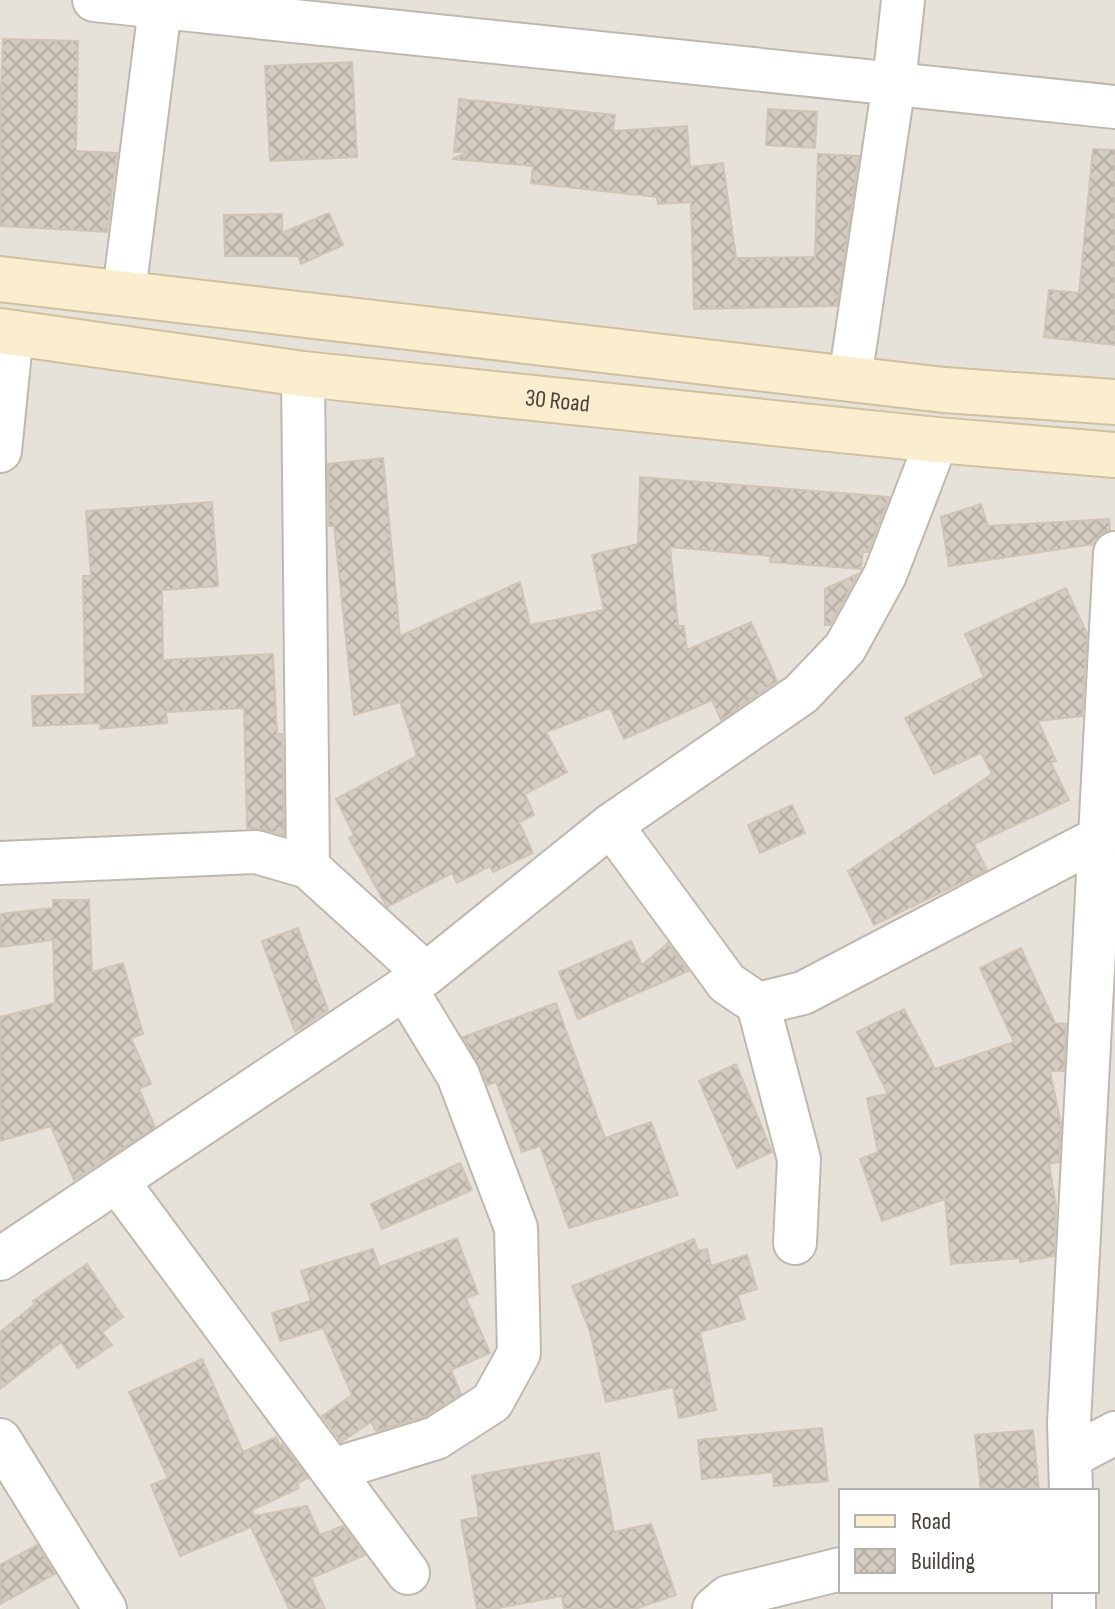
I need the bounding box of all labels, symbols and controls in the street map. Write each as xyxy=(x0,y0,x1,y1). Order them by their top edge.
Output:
street label: 30 Road xyxy=(524,383,591,419)
legend xyxy=(839,1489,1099,1593)
text: Road xyxy=(911,1507,951,1536)
text: Building xyxy=(911,1547,975,1576)

